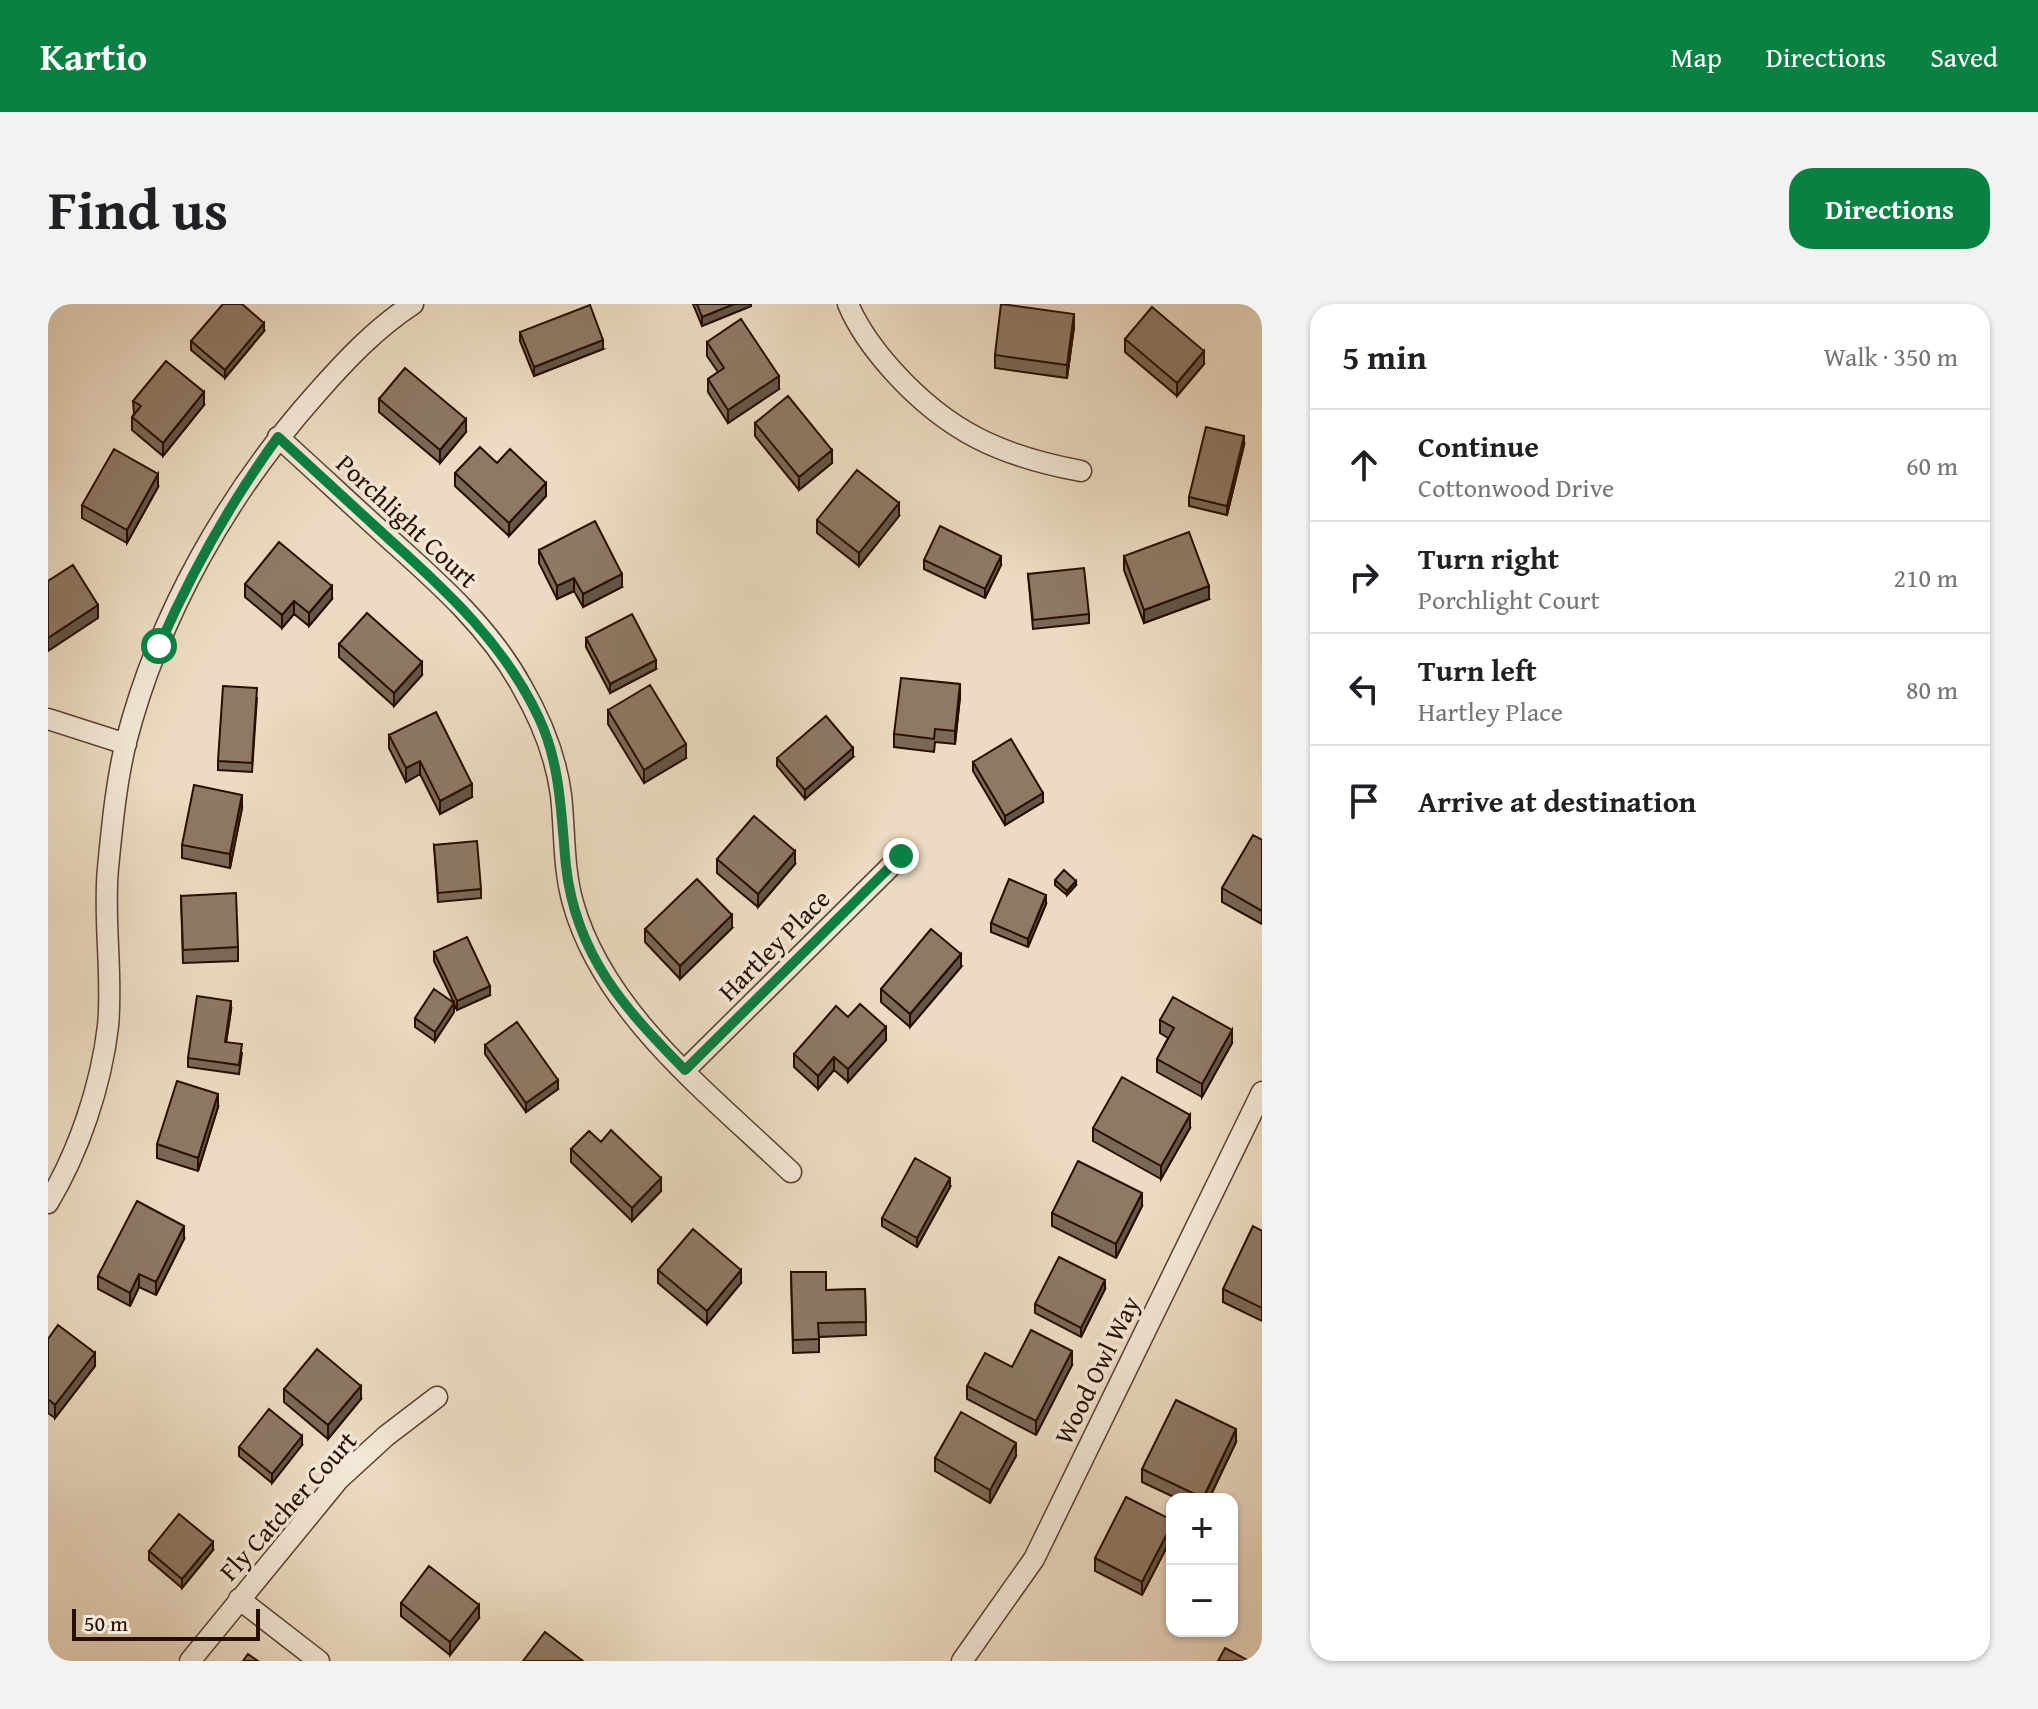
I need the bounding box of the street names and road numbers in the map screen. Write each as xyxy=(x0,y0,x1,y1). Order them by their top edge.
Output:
street label: Porchlight Court xyxy=(328,444,487,597)
street label: Hartley Place xyxy=(709,880,839,1010)
street label: Wood Owl Way xyxy=(1044,1289,1149,1451)
street label: Fly Catcher Court xyxy=(210,1422,366,1589)

